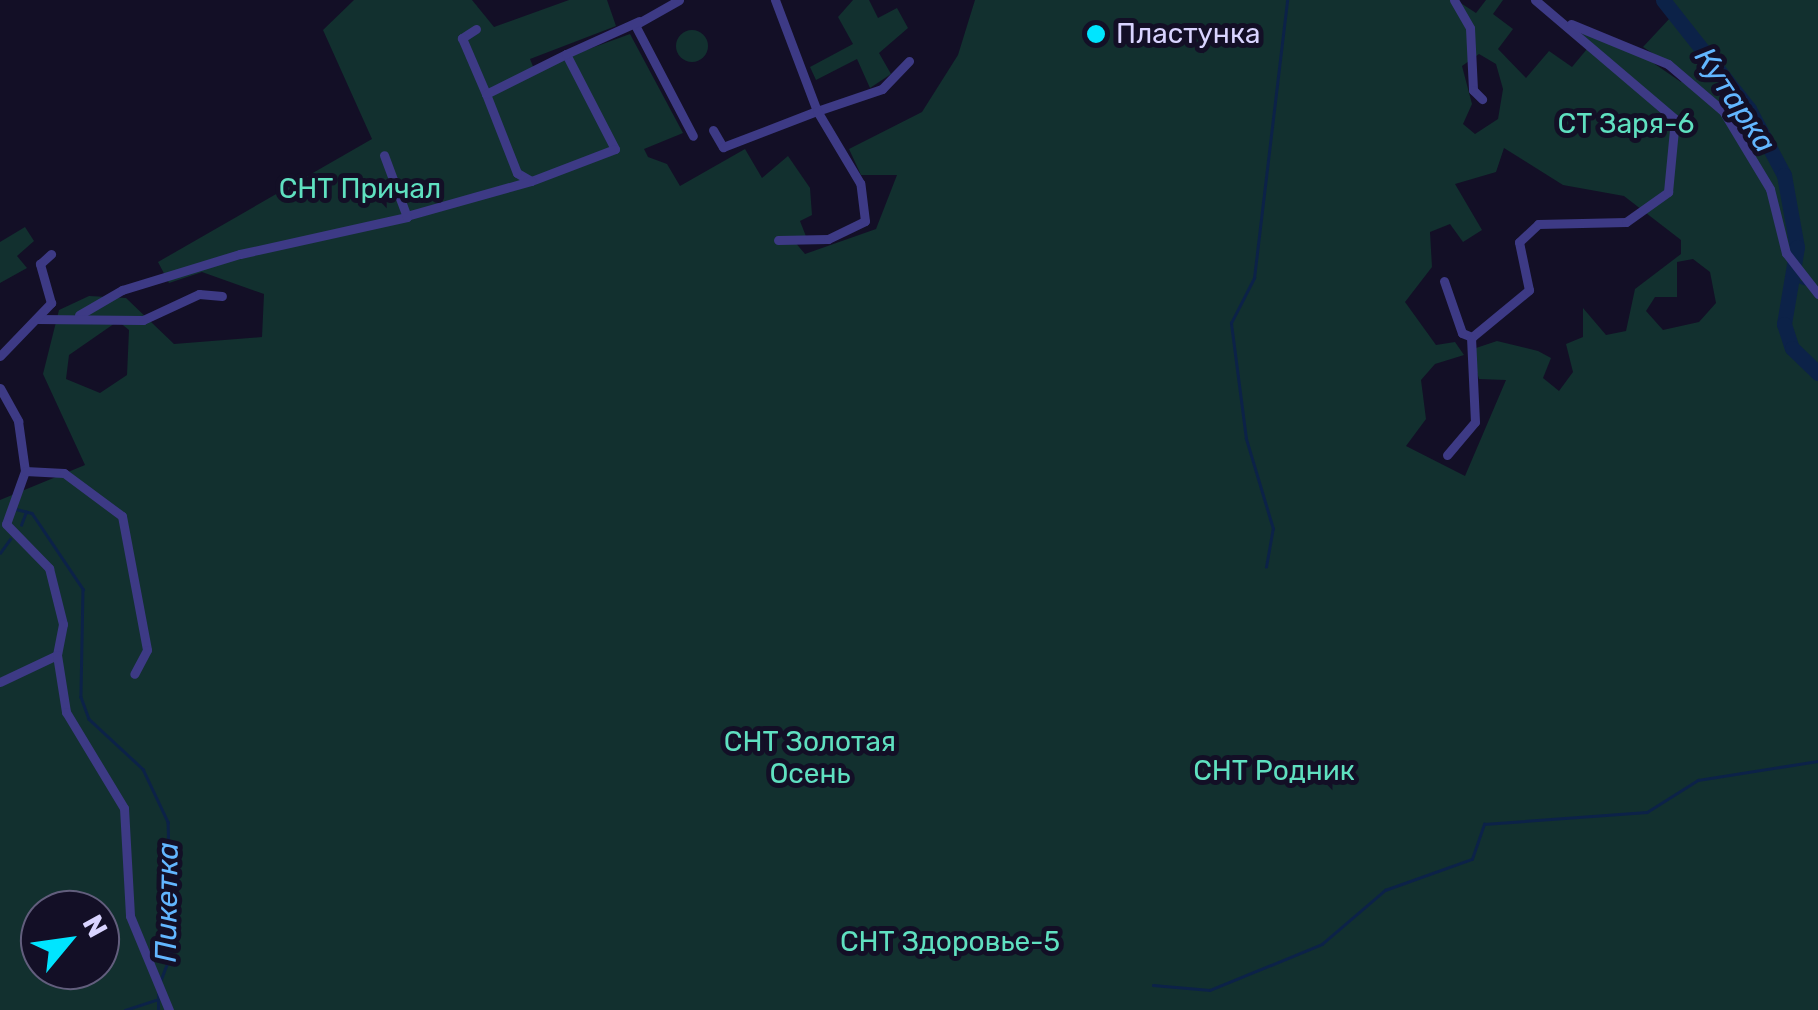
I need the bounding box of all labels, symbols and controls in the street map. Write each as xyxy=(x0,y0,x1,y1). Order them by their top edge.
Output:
place label: Пластунка xyxy=(1116,17,1260,51)
marker: Пластунка xyxy=(1085,23,1107,45)
water label: Кутарка xyxy=(1687,41,1783,159)
park label: СТ Заря-6 xyxy=(1558,107,1694,141)
park label: СНТ Причал xyxy=(279,172,441,206)
park label: СНТ Золотая Осень xyxy=(724,725,896,791)
park label: СНТ Родник xyxy=(1193,754,1355,788)
water label: Пикетка xyxy=(148,842,186,962)
north arrow xyxy=(20,890,120,990)
text: N xyxy=(76,909,114,943)
park label: СНТ Здоровье-5 xyxy=(840,925,1060,959)

